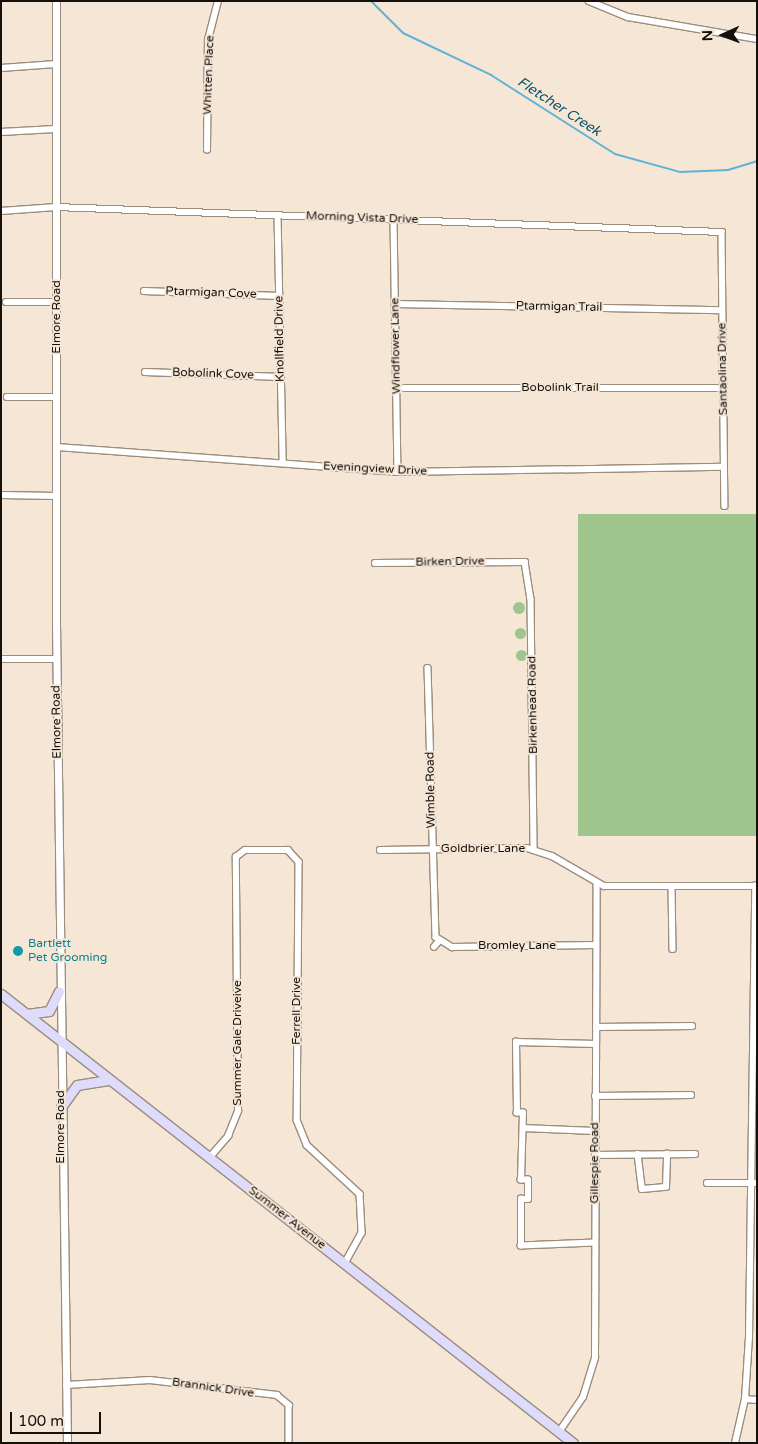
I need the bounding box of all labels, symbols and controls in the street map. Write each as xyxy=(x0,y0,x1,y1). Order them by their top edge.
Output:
north arrow xyxy=(698,10,748,60)
text: N xyxy=(699,30,716,41)
street label: Whitten Place xyxy=(200,35,218,115)
water label: Fletcher Creek xyxy=(514,74,604,140)
street label: Morning Vista Drive xyxy=(306,209,418,227)
street label: Elmore Road xyxy=(50,280,64,354)
street label: Ptarmigan Cove xyxy=(165,284,257,302)
street label: Knollfield Drive xyxy=(272,296,288,382)
street label: Windflower Lane xyxy=(388,298,404,394)
street label: Ptarmigan Trail xyxy=(516,299,602,315)
street label: Santaolina Drive xyxy=(715,323,731,415)
street label: Bobolink Cove xyxy=(172,365,254,383)
street label: Bobolink Trail xyxy=(521,381,599,395)
street label: Eveningview Drive xyxy=(323,459,427,479)
street label: Birken Drive xyxy=(415,554,485,570)
street label: Birkenhead Road xyxy=(525,656,541,754)
street label: Elmore Road xyxy=(49,685,65,759)
street label: Wimble Road xyxy=(423,752,439,828)
street label: Goldbrier Lane xyxy=(441,842,525,856)
place label: Bartlett Pet Grooming xyxy=(28,937,107,965)
street label: Bromley Lane xyxy=(478,939,556,953)
marker: Bartlett Pet Grooming xyxy=(12,945,24,957)
street label: Ferrell Drive xyxy=(290,977,304,1045)
street label: Summer Gale Driveive xyxy=(231,980,245,1106)
street label: Elmore Road xyxy=(54,1090,68,1164)
street label: Gillespie Road xyxy=(588,1122,602,1204)
street label: Summer Avenue xyxy=(245,1183,329,1253)
street label: Brannick Drive xyxy=(171,1375,255,1401)
scale bar xyxy=(12,1402,104,1434)
text: 100 m xyxy=(18,1412,64,1430)

